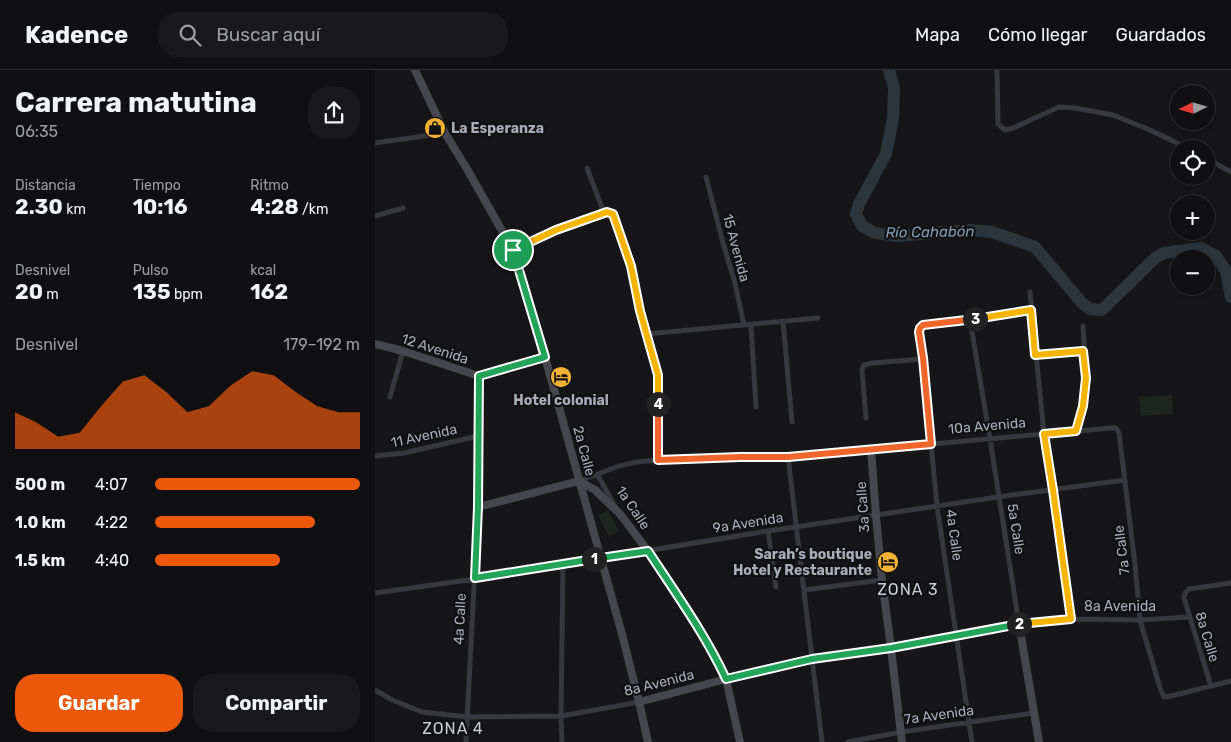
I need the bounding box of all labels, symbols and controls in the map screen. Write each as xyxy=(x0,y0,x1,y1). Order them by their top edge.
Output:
search box xyxy=(158,12,508,57)
text: Kadence xyxy=(25,21,128,49)
icon: search xyxy=(176,21,204,49)
text: Buscar aquí xyxy=(216,23,320,46)
text: Mapa xyxy=(915,24,960,46)
text: Cómo llegar xyxy=(988,24,1087,46)
text: Guardados xyxy=(1115,24,1206,46)
north arrow xyxy=(1170,85,1215,130)
map controls xyxy=(1170,85,1215,295)
text: Carrera matutina xyxy=(15,86,257,119)
button: share xyxy=(308,87,360,139)
shop icon: La Esperanza xyxy=(423,116,447,140)
place label: La Esperanza xyxy=(451,120,544,137)
text: 06:35 xyxy=(15,122,58,141)
button: locate xyxy=(1170,140,1215,185)
text: Distancia xyxy=(15,177,76,194)
text: Tiempo xyxy=(133,177,181,194)
text: Ritmo xyxy=(250,177,289,194)
text: 2.30 xyxy=(15,194,63,219)
text: 10:16 xyxy=(133,194,188,219)
text: 4:28 xyxy=(250,194,299,219)
button: + xyxy=(1170,195,1215,240)
text: km xyxy=(63,201,86,218)
text: /km xyxy=(299,201,329,218)
street label: 15 Avenida xyxy=(719,212,753,284)
water label: Río Cahabón xyxy=(885,222,975,242)
pin xyxy=(492,229,534,271)
icon: arrive xyxy=(499,236,527,264)
button: − xyxy=(1170,250,1215,295)
text: Desnivel xyxy=(15,262,70,279)
text: Pulso xyxy=(133,262,169,279)
text: kcal xyxy=(250,262,276,279)
text: 20 xyxy=(15,279,43,304)
text: 135 xyxy=(133,279,171,304)
text: 162 xyxy=(250,279,288,304)
text: m xyxy=(43,286,59,303)
text: bpm xyxy=(171,286,203,303)
pin: 3 xyxy=(963,306,987,332)
text: 3 xyxy=(971,311,980,328)
street label: 12 Avenida xyxy=(399,330,471,368)
text: Desnivel xyxy=(15,335,78,354)
text: 179–192 m xyxy=(283,335,360,354)
hotel icon: Hotel colonial xyxy=(549,365,573,389)
place label: Hotel colonial xyxy=(513,392,609,409)
pin: 4 xyxy=(645,392,671,416)
text: 4 xyxy=(654,396,663,413)
street label: 10a Avenida xyxy=(947,414,1027,438)
street label: 11 Avenida xyxy=(389,421,459,451)
street label: 2a Calle xyxy=(569,424,599,478)
text: 500 m xyxy=(15,475,65,494)
text: 4:07 xyxy=(95,475,127,494)
street label: 3a Calle xyxy=(853,481,873,533)
street label: 1a Calle xyxy=(612,483,654,533)
street label: 5a Calle xyxy=(1004,502,1028,556)
street label: 4a Calle xyxy=(942,508,966,562)
street label: 9a Avenida xyxy=(711,509,785,537)
text: 1.0 km xyxy=(15,513,66,532)
text: 4:22 xyxy=(95,513,128,532)
street label: 7a Calle xyxy=(1110,524,1133,576)
pin: 1 xyxy=(581,546,607,572)
place label: Sarah’s boutique Hotel y Restaurante xyxy=(733,546,872,579)
hotel icon: Sarah’s boutique Hotel y Restaurante xyxy=(876,550,900,574)
text: 1.5 km xyxy=(15,551,65,570)
text: 4:40 xyxy=(95,551,129,570)
text: 1 xyxy=(591,551,598,568)
district label: ZONA 3 xyxy=(877,580,939,599)
street label: 4a Calle xyxy=(450,593,470,645)
street label: 8a Avenida xyxy=(1084,598,1156,615)
street label: 8a Calle xyxy=(1191,610,1223,664)
pin: 2 xyxy=(1007,612,1031,636)
text: 2 xyxy=(1015,616,1024,633)
street label: 8a Avenida xyxy=(622,666,696,700)
button: Guardar xyxy=(15,674,183,732)
button: Compartir xyxy=(193,674,360,732)
street label: 7a Avenida xyxy=(903,702,975,728)
district label: ZONA 4 xyxy=(422,719,484,738)

